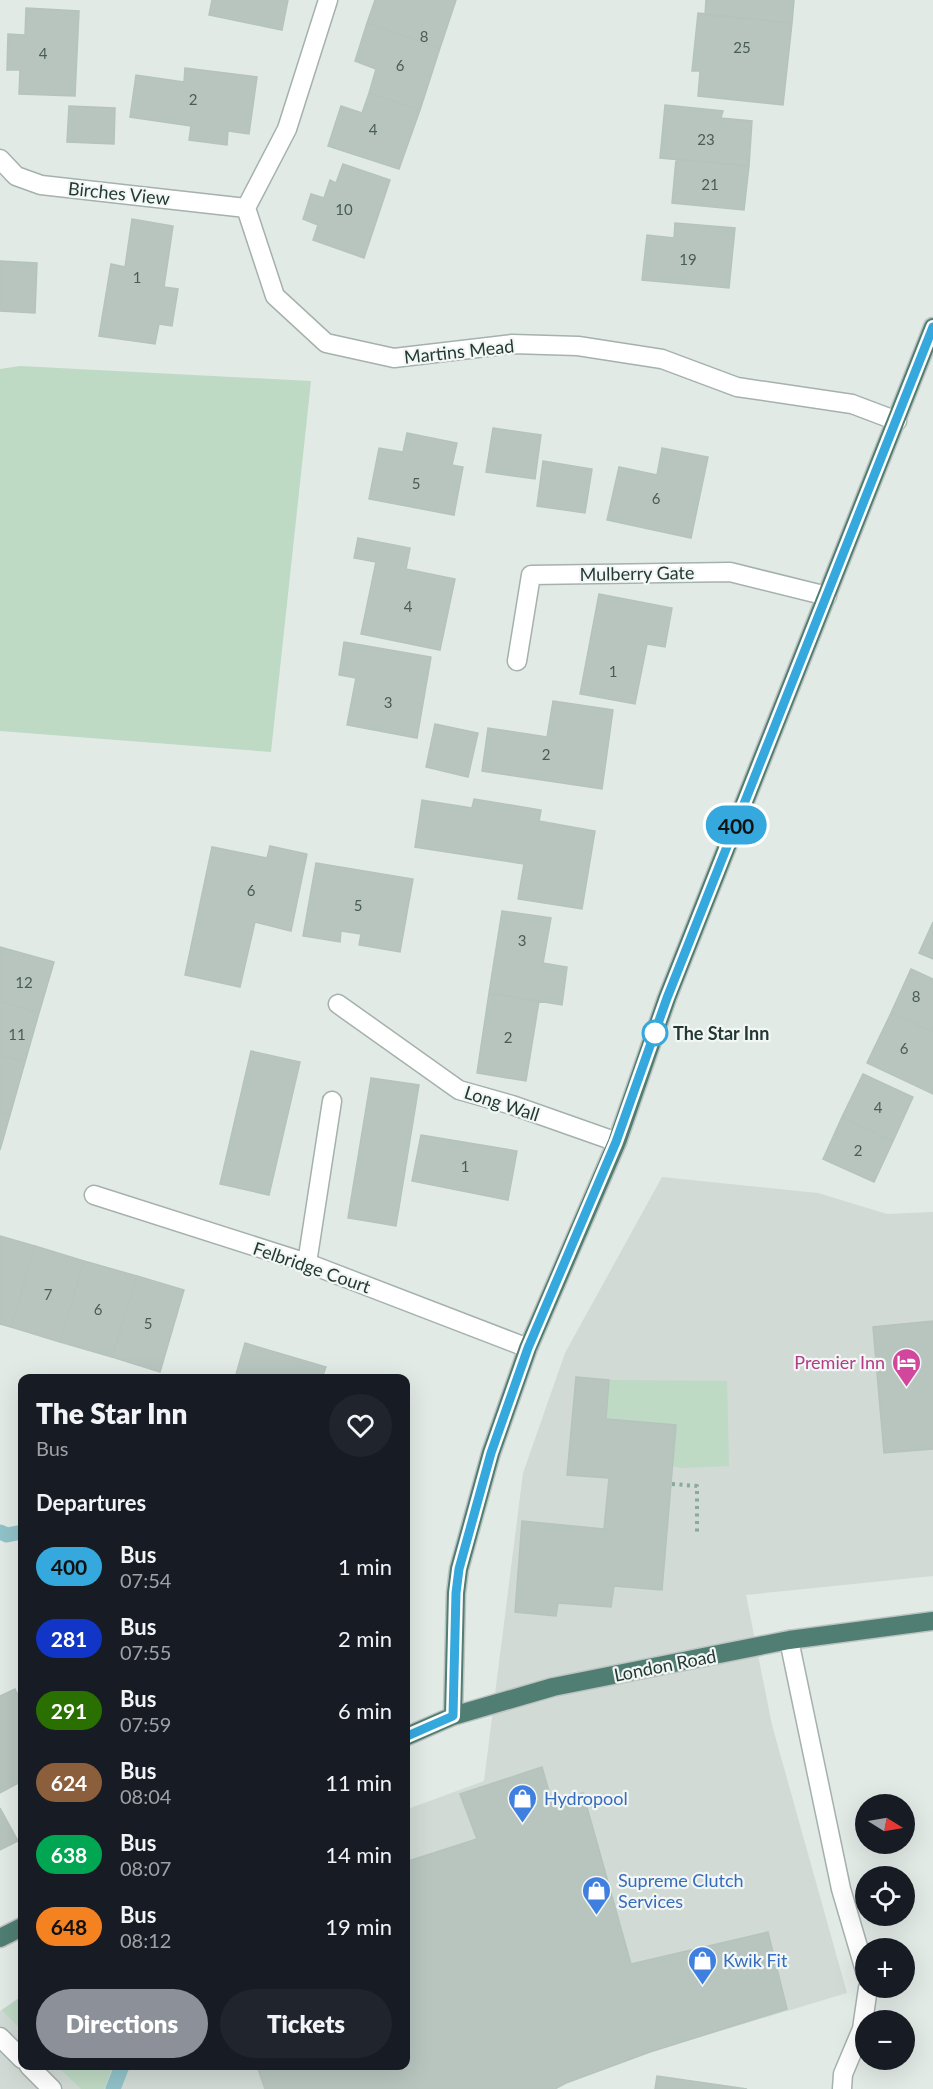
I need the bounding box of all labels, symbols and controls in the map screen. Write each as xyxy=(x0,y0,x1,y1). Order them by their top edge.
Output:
house number: 8 xyxy=(420,27,428,45)
house number: 25 xyxy=(733,38,751,56)
house number: 4 xyxy=(39,44,48,62)
house number: 6 xyxy=(396,56,405,74)
house number: 2 xyxy=(189,90,197,108)
house number: 4 xyxy=(369,120,378,138)
house number: 23 xyxy=(697,130,715,148)
house number: 21 xyxy=(701,175,719,193)
street label: Birches View xyxy=(67,177,171,209)
house number: 10 xyxy=(335,200,353,218)
house number: 19 xyxy=(679,250,697,268)
house number: 1 xyxy=(133,268,141,286)
street label: Martins Mead xyxy=(403,334,515,368)
house number: 5 xyxy=(412,474,420,492)
house number: 6 xyxy=(652,489,661,507)
street label: Mulberry Gate xyxy=(579,561,695,585)
house number: 4 xyxy=(404,597,413,615)
house number: 1 xyxy=(609,662,617,680)
house number: 3 xyxy=(384,693,392,711)
house number: 2 xyxy=(542,745,550,763)
line badge: 400 xyxy=(702,806,771,844)
text: 400 xyxy=(718,813,754,838)
house number: 6 xyxy=(247,881,256,899)
house number: 5 xyxy=(354,896,362,914)
house number: 3 xyxy=(518,931,526,949)
house number: 12 xyxy=(15,973,33,991)
house number: 8 xyxy=(912,987,920,1005)
marker: The Star Inn xyxy=(642,1020,668,1046)
place label: The Star Inn xyxy=(673,1022,769,1044)
house number: 11 xyxy=(8,1025,26,1043)
house number: 2 xyxy=(504,1028,512,1046)
house number: 6 xyxy=(900,1039,909,1057)
street label: Long Wall xyxy=(462,1081,542,1125)
house number: 4 xyxy=(874,1098,883,1116)
house number: 2 xyxy=(854,1141,862,1159)
house number: 1 xyxy=(461,1157,469,1175)
street label: Felbridge Court xyxy=(250,1237,374,1298)
house number: 7 xyxy=(44,1285,53,1303)
house number: 6 xyxy=(94,1300,103,1318)
house number: 5 xyxy=(144,1314,152,1332)
hotel icon: Premier Inn xyxy=(890,1346,922,1388)
place label: Premier Inn xyxy=(794,1351,885,1373)
button: heart xyxy=(329,1394,392,1457)
text: The Star Inn xyxy=(36,1396,187,1430)
text: Bus xyxy=(36,1436,69,1460)
text: Departures xyxy=(36,1489,146,1516)
text: Bus xyxy=(120,1541,156,1568)
text: 1 min xyxy=(338,1553,392,1580)
text: 400 xyxy=(51,1554,87,1579)
text: 07:54 xyxy=(120,1568,171,1592)
text: Bus xyxy=(120,1613,156,1640)
text: 2 min xyxy=(338,1625,392,1652)
text: 281 xyxy=(51,1626,87,1651)
text: 07:55 xyxy=(120,1640,171,1664)
street label: London Road xyxy=(612,1644,718,1686)
text: Bus xyxy=(120,1685,156,1712)
text: 6 min xyxy=(338,1697,392,1724)
text: 291 xyxy=(51,1698,87,1723)
text: 07:59 xyxy=(120,1712,171,1736)
text: Bus xyxy=(120,1757,156,1784)
text: 11 min xyxy=(325,1769,392,1796)
text: 624 xyxy=(51,1770,87,1795)
shop icon: Hydropool xyxy=(507,1782,539,1824)
text: 08:04 xyxy=(120,1784,171,1808)
place label: Hydropool xyxy=(544,1787,628,1809)
north arrow xyxy=(855,1794,915,1854)
map controls xyxy=(855,1794,915,2070)
text: Bus xyxy=(120,1829,156,1856)
text: 14 min xyxy=(325,1841,392,1868)
text: 638 xyxy=(51,1842,87,1867)
text: 08:07 xyxy=(120,1856,171,1880)
button: locate xyxy=(855,1866,915,1926)
place label: Supreme Clutch Services xyxy=(618,1869,744,1912)
shop icon: Supreme Clutch Services xyxy=(581,1874,613,1916)
text: Bus xyxy=(120,1901,156,1928)
text: 19 min xyxy=(325,1913,392,1940)
text: 648 xyxy=(51,1914,87,1939)
text: 08:12 xyxy=(120,1928,171,1952)
button: + xyxy=(855,1938,915,1998)
shop icon: Kwik Fit xyxy=(686,1944,718,1986)
place label: Kwik Fit xyxy=(723,1949,788,1971)
button: Directions xyxy=(36,1989,208,2058)
button: Tickets xyxy=(220,1989,392,2058)
button: − xyxy=(855,2010,915,2070)

